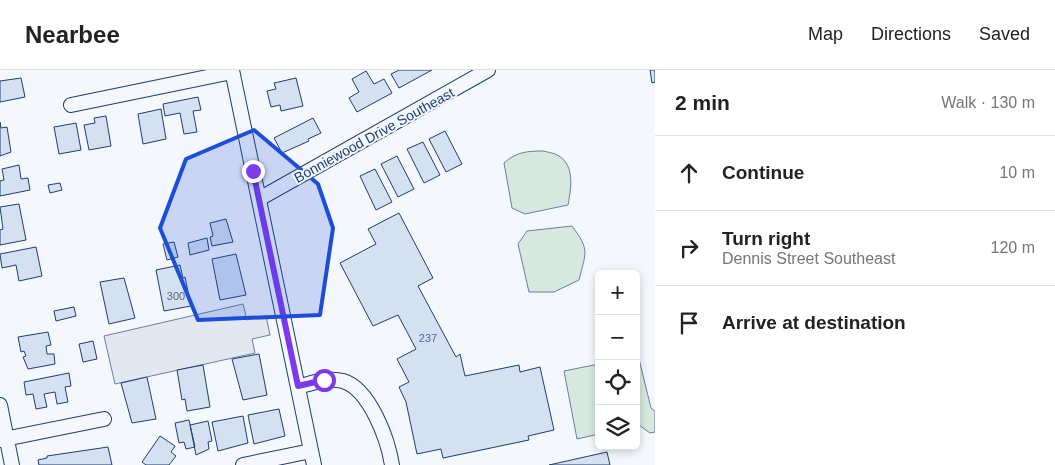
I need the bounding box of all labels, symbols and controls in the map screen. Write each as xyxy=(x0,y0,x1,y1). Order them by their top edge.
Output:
text: Nearbee xyxy=(25,21,120,48)
text: Map xyxy=(808,24,843,44)
text: Directions xyxy=(871,24,951,44)
text: Saved xyxy=(979,24,1030,44)
street label: Bonniewood Drive Southeast xyxy=(291,84,457,186)
text: 2 min xyxy=(675,91,730,114)
text: Walk · 130 m xyxy=(941,94,1035,111)
icon: ahead xyxy=(675,159,703,187)
route end xyxy=(242,160,265,183)
text: Continue xyxy=(722,162,804,183)
text: 10 m xyxy=(999,164,1035,181)
text: Turn right xyxy=(722,228,810,249)
icon: right xyxy=(675,234,703,262)
text: 120 m xyxy=(991,239,1035,256)
text: Dennis Street Southeast xyxy=(722,250,895,267)
map controls xyxy=(595,270,640,450)
button: + xyxy=(595,270,640,315)
house number: 300 xyxy=(167,290,185,302)
icon: arrive xyxy=(675,309,703,337)
text: Arrive at destination xyxy=(722,312,906,333)
button: − xyxy=(595,315,640,360)
house number: 237 xyxy=(419,332,437,344)
button: locate xyxy=(595,360,640,405)
route start xyxy=(313,369,336,392)
button: layers xyxy=(595,405,640,450)

